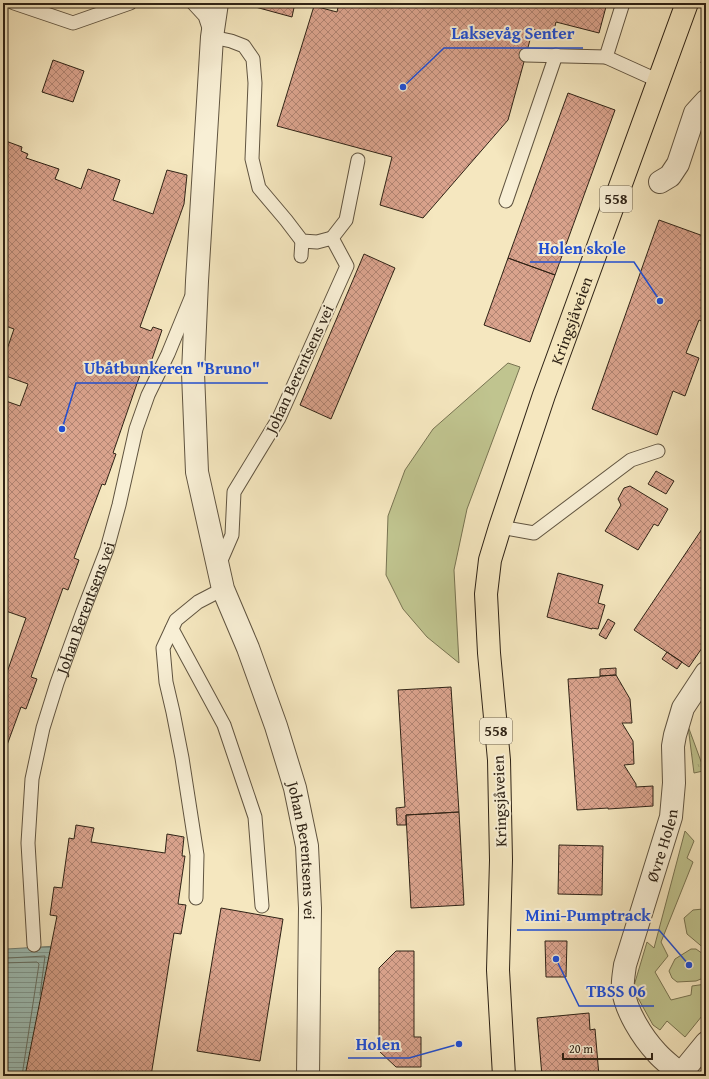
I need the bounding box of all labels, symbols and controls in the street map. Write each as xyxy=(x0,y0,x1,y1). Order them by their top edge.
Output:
callout: Laksevåg Senter xyxy=(444,19,583,48)
text: Laksevåg Senter xyxy=(452,20,575,45)
road number: 558 xyxy=(600,186,632,212)
callout: Holen skole xyxy=(530,233,634,262)
text: Holen skole xyxy=(538,235,626,260)
street label: Kringsjåveien xyxy=(544,273,598,368)
street label: Johan Berentsens vei xyxy=(258,300,340,439)
callout: Ubåtbunkeren "Bruno" xyxy=(76,354,268,383)
text: Ubåtbunkeren "Bruno" xyxy=(84,355,260,380)
street label: Johan Berentsens vei xyxy=(49,538,121,679)
road number: 558 xyxy=(480,718,512,744)
street label: Kringsjåveien xyxy=(485,755,513,847)
street label: Johan Berentsens vei xyxy=(281,776,322,921)
street label: Øvre Holen xyxy=(640,808,684,885)
callout: Mini-Pumptrack xyxy=(517,901,659,930)
text: Mini-Pumptrack xyxy=(525,902,651,927)
callout: TBSS 06 xyxy=(579,977,654,1006)
text: TBSS 06 xyxy=(586,978,646,1003)
callout: Holen xyxy=(348,1029,409,1058)
text: Holen xyxy=(356,1031,400,1056)
scale bar xyxy=(563,1035,652,1061)
text: 20 m xyxy=(569,1040,593,1057)

